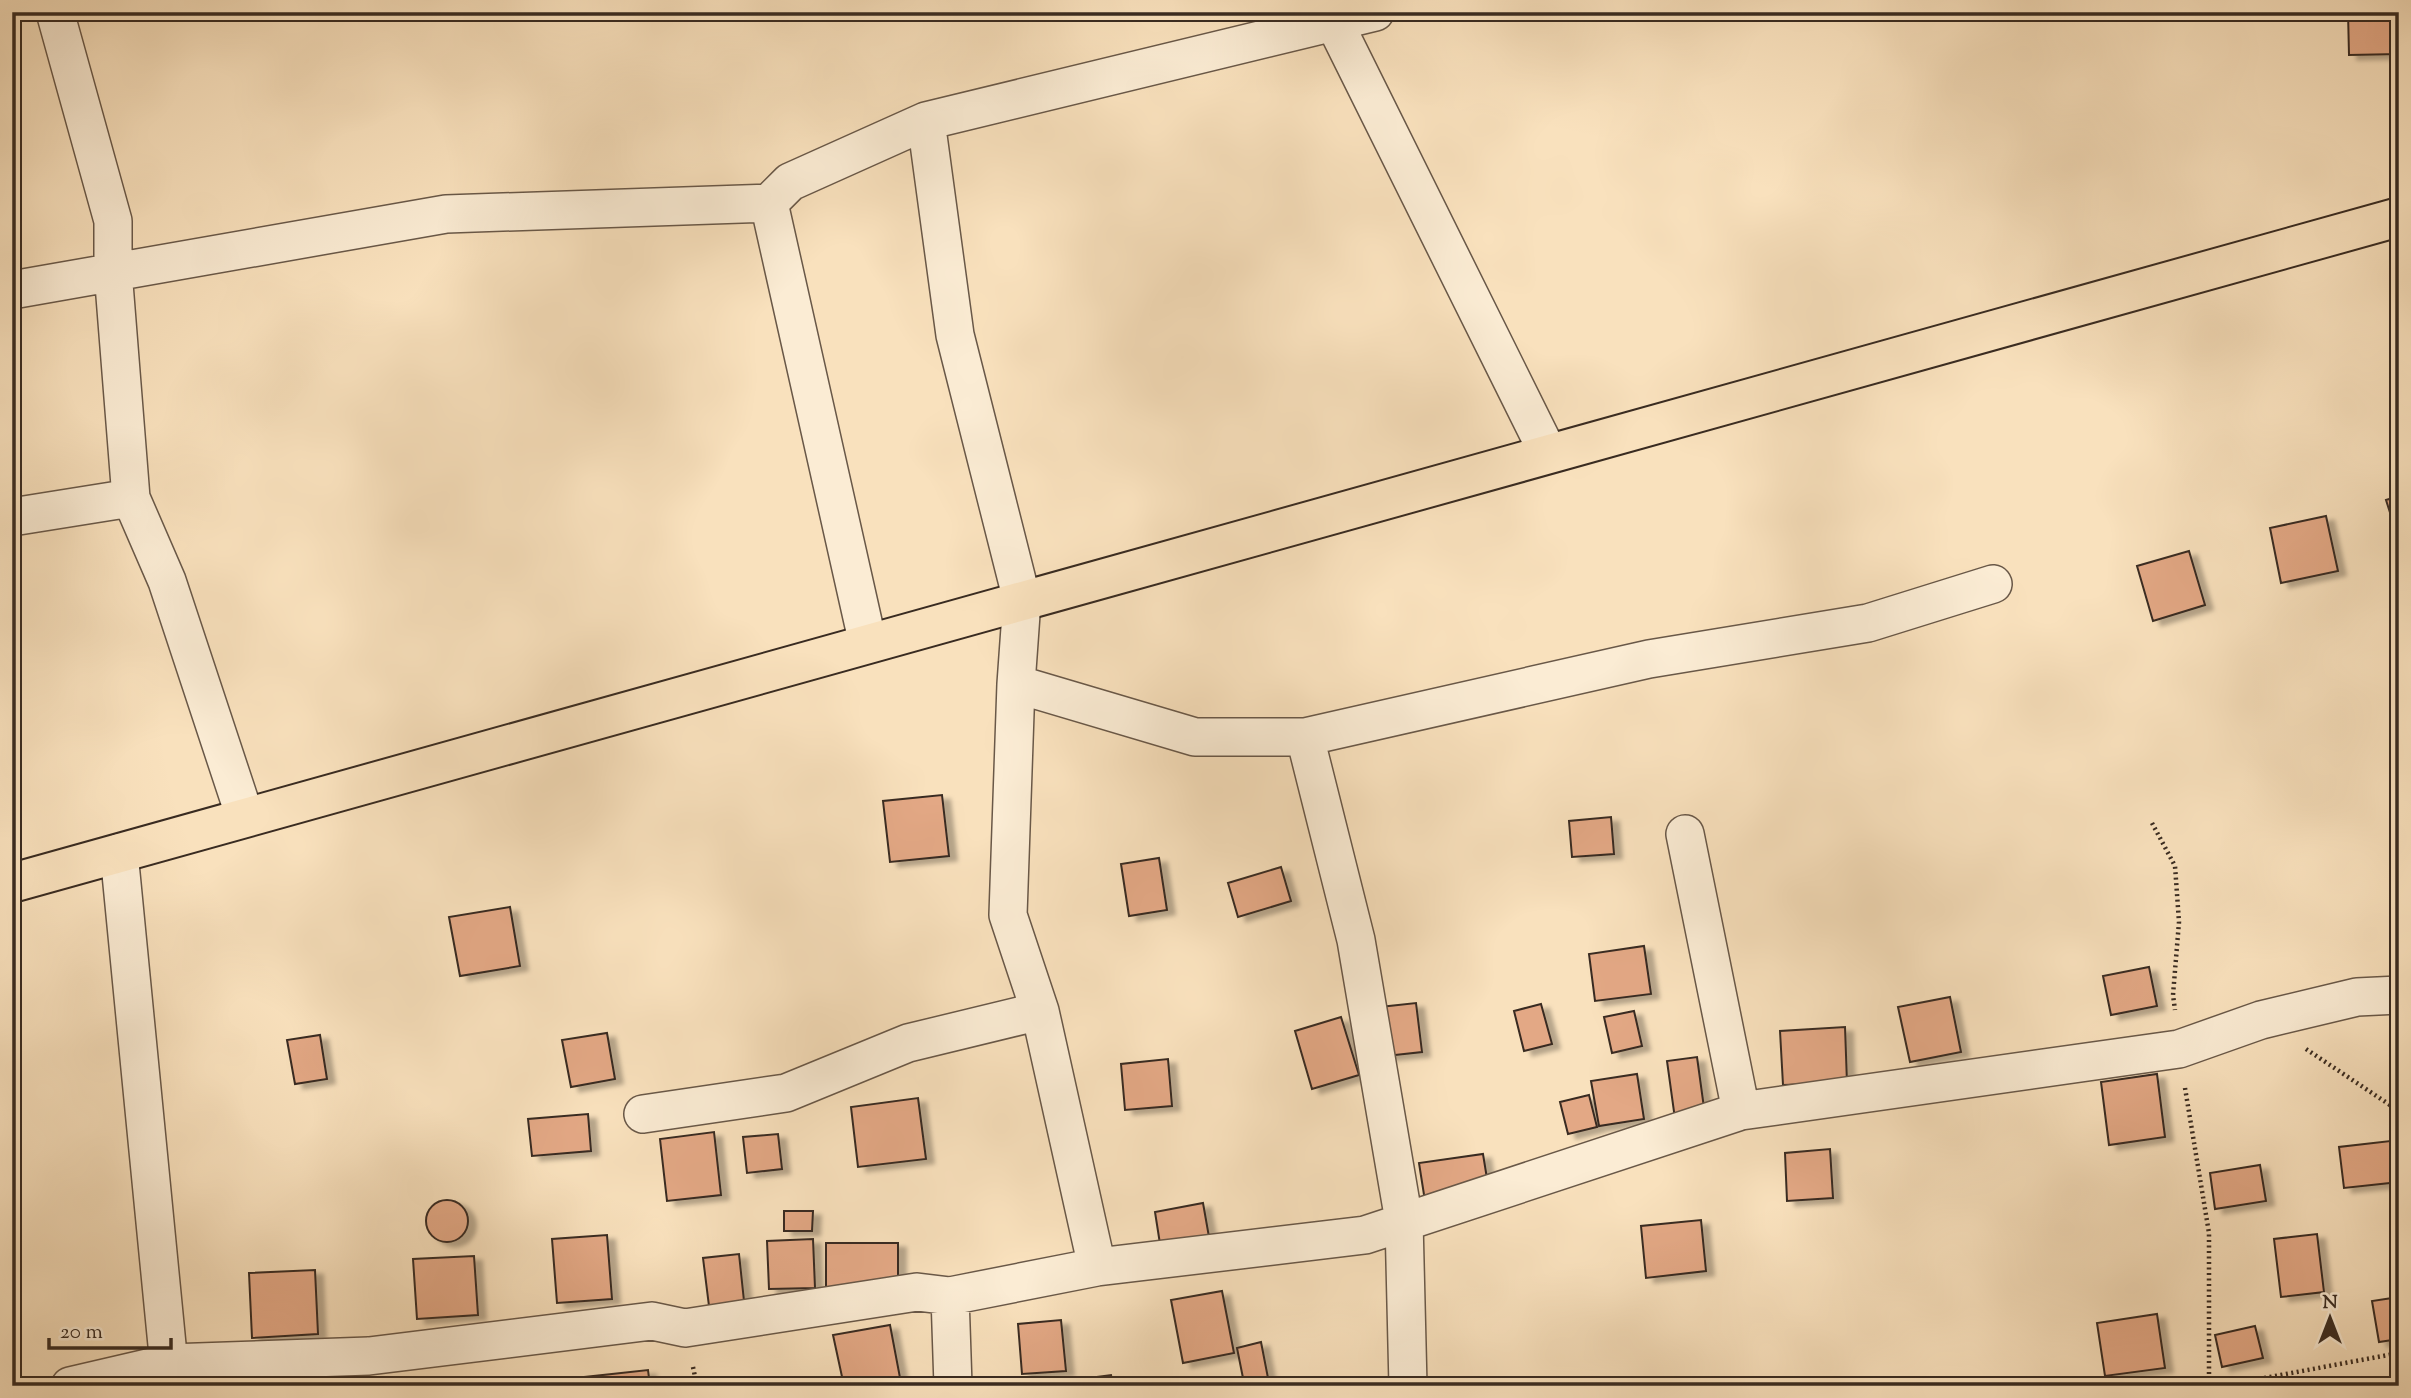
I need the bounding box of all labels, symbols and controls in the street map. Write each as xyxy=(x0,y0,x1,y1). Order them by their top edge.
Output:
north arrow xyxy=(2296,1282,2366,1352)
text: N xyxy=(2322,1290,2338,1317)
scale bar xyxy=(49,1307,172,1351)
text: 20 m xyxy=(60,1318,103,1348)

